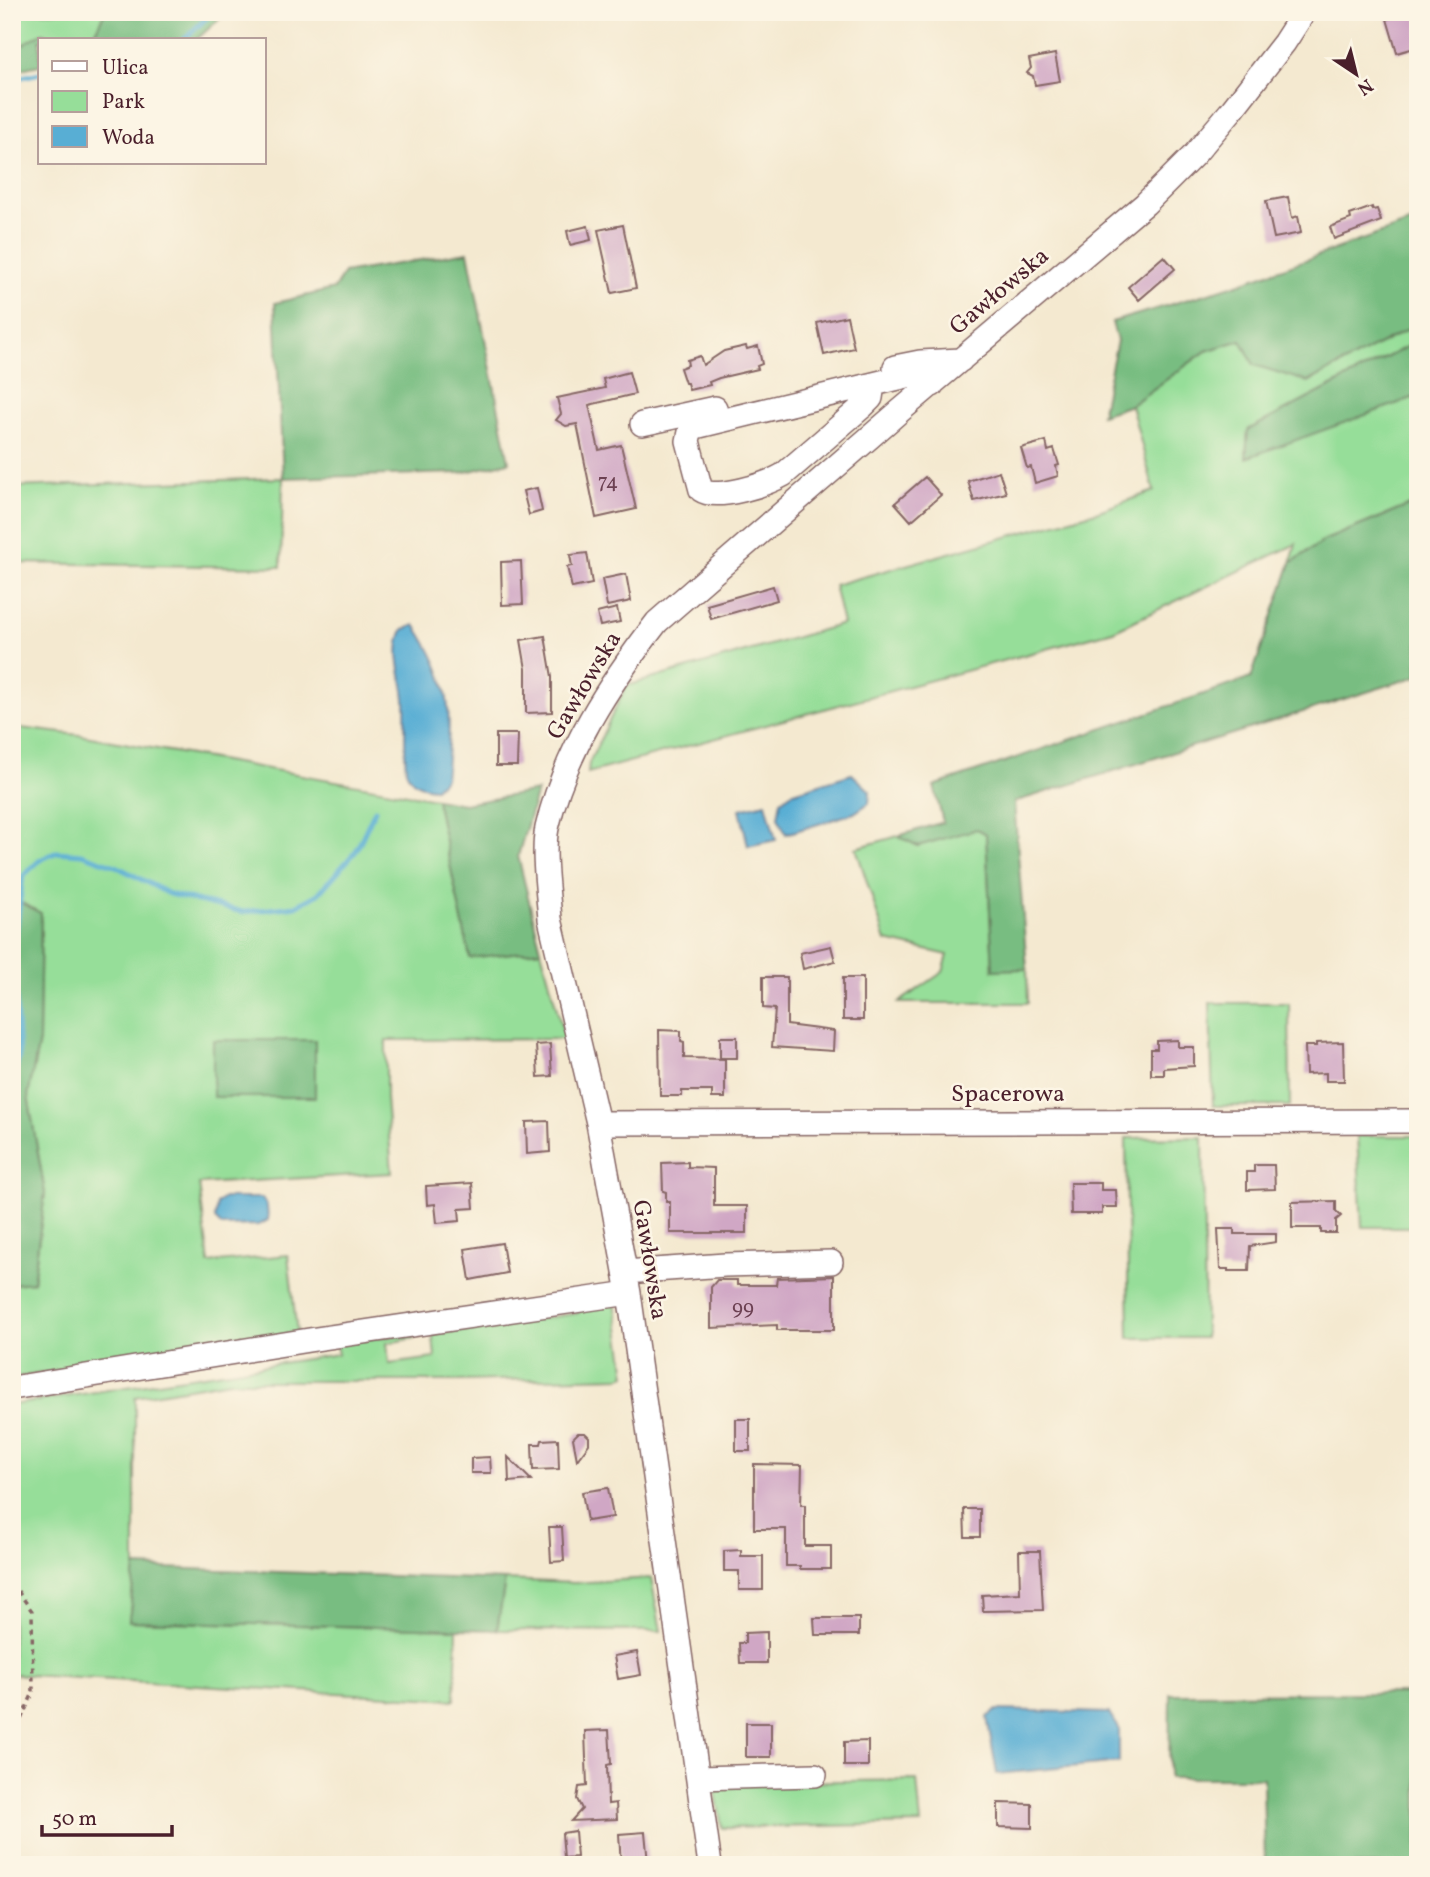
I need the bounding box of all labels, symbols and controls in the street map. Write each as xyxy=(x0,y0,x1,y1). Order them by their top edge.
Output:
legend xyxy=(38,38,266,164)
north arrow xyxy=(1322,38,1392,108)
text: Ulica xyxy=(102,54,149,83)
text: N xyxy=(1351,72,1378,101)
text: Park xyxy=(102,88,145,117)
text: Woda xyxy=(102,124,155,153)
street label: Gawłowska xyxy=(943,240,1057,344)
house number: 74 xyxy=(598,468,618,497)
street label: Gawłowska xyxy=(539,625,631,747)
street label: Spacerowa xyxy=(951,1078,1065,1112)
street label: Gawłowska xyxy=(623,1198,675,1322)
house number: 99 xyxy=(732,1294,754,1323)
scale bar xyxy=(42,1793,172,1837)
text: 50 m xyxy=(52,1805,97,1834)

